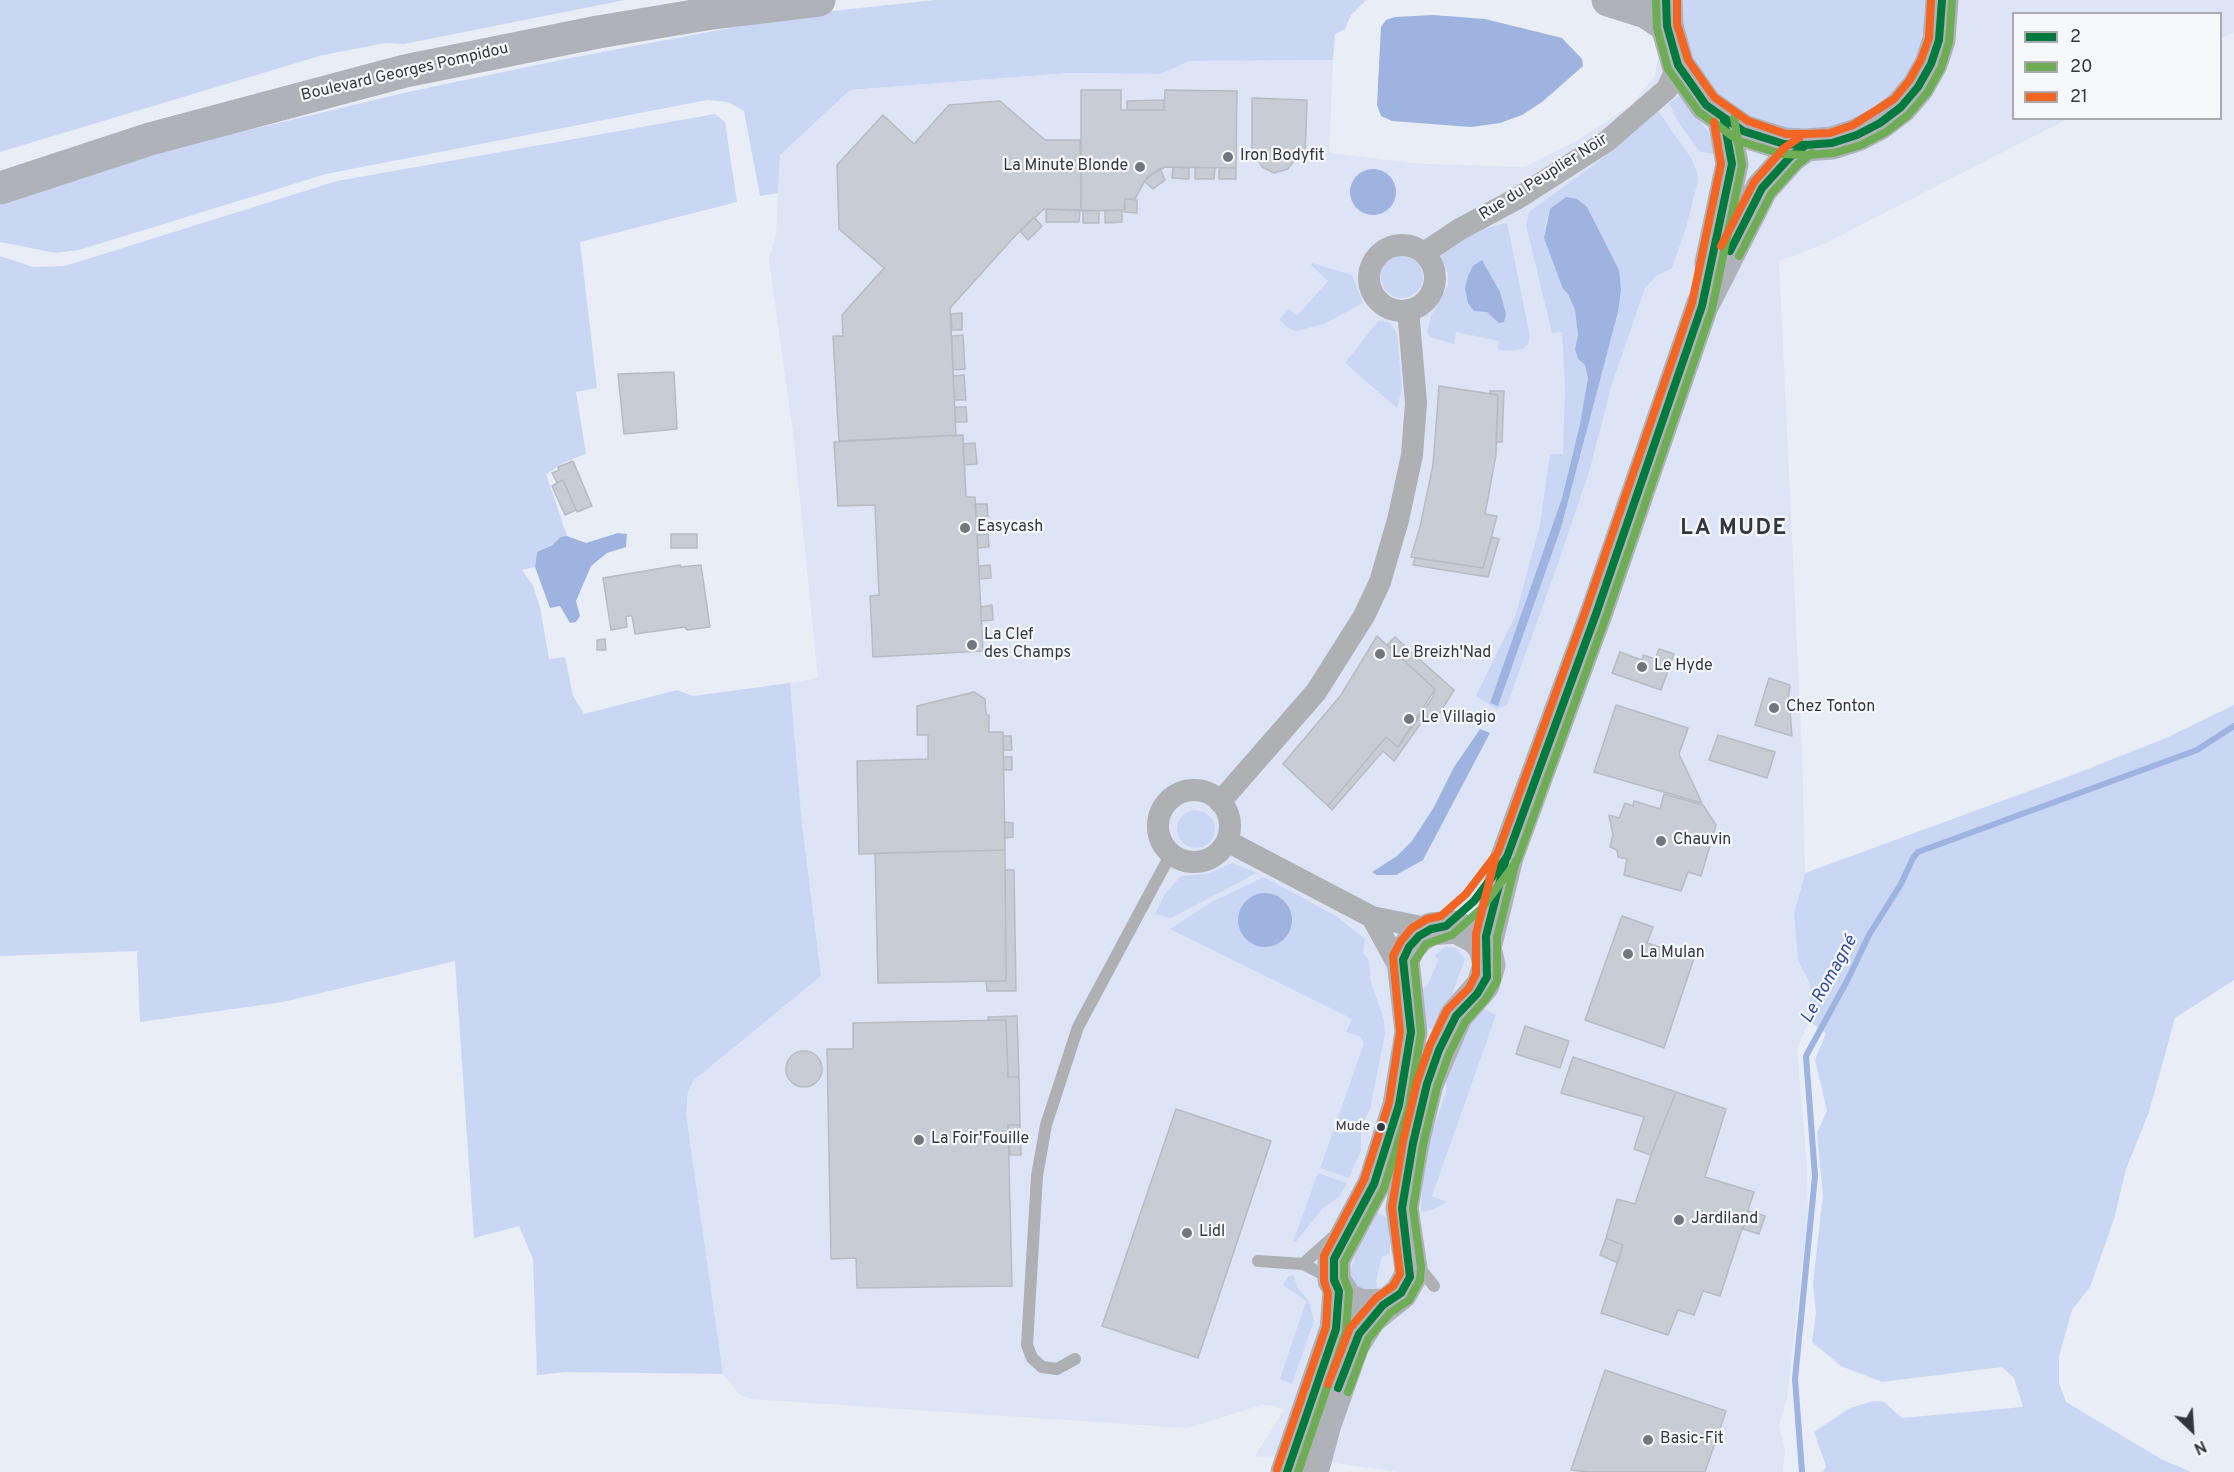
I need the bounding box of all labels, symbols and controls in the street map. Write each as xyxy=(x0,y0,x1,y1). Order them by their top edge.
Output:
legend xyxy=(2012,12,2222,120)
text: 2 xyxy=(2070,26,2081,49)
street label: Boulevard Georges Pompidou xyxy=(300,40,510,106)
text: 20 xyxy=(2070,56,2093,79)
text: 21 xyxy=(2070,86,2088,109)
street label: Rue du Peuplier Noir xyxy=(1476,131,1612,225)
place label: Iron Bodyfit xyxy=(1240,147,1325,167)
marker: Iron Bodyfit xyxy=(1221,150,1235,164)
place label: La Minute Blonde xyxy=(1003,157,1128,177)
marker: La Minute Blonde xyxy=(1133,160,1147,174)
district label: LA MUDE xyxy=(1680,517,1788,543)
place label: Easycash xyxy=(977,518,1043,538)
marker: Easycash xyxy=(958,521,972,535)
place label: La Clef des Champs xyxy=(984,626,1071,664)
marker: La Clef des Champs xyxy=(965,638,979,652)
place label: Le Breizh'Nad xyxy=(1392,644,1491,664)
marker: Le Breizh'Nad xyxy=(1373,647,1387,661)
place label: Le Hyde xyxy=(1654,657,1712,677)
marker: Le Hyde xyxy=(1635,660,1649,674)
place label: Chez Tonton xyxy=(1786,698,1875,718)
marker: Chez Tonton xyxy=(1767,701,1781,715)
place label: Le Villagio xyxy=(1421,709,1496,729)
marker: Le Villagio xyxy=(1402,712,1416,726)
place label: Chauvin xyxy=(1673,831,1731,851)
marker: Chauvin xyxy=(1654,834,1668,848)
water label: Le Romagné xyxy=(1797,933,1863,1027)
place label: La Mulan xyxy=(1640,944,1705,964)
marker: La Mulan xyxy=(1621,947,1635,961)
place label: Mude xyxy=(1336,1119,1370,1135)
marker: Mude xyxy=(1375,1121,1387,1133)
place label: La Foir'Fouille xyxy=(931,1130,1029,1150)
marker: La Foir'Fouille xyxy=(912,1133,926,1147)
place label: Jardiland xyxy=(1691,1210,1758,1230)
marker: Jardiland xyxy=(1672,1213,1686,1227)
place label: Lidl xyxy=(1199,1223,1225,1243)
marker: Lidl xyxy=(1180,1226,1194,1240)
north arrow xyxy=(2162,1400,2222,1460)
place label: Basic-Fit xyxy=(1660,1430,1724,1450)
marker: Basic-Fit xyxy=(1641,1433,1655,1447)
text: N xyxy=(2190,1435,2209,1458)

